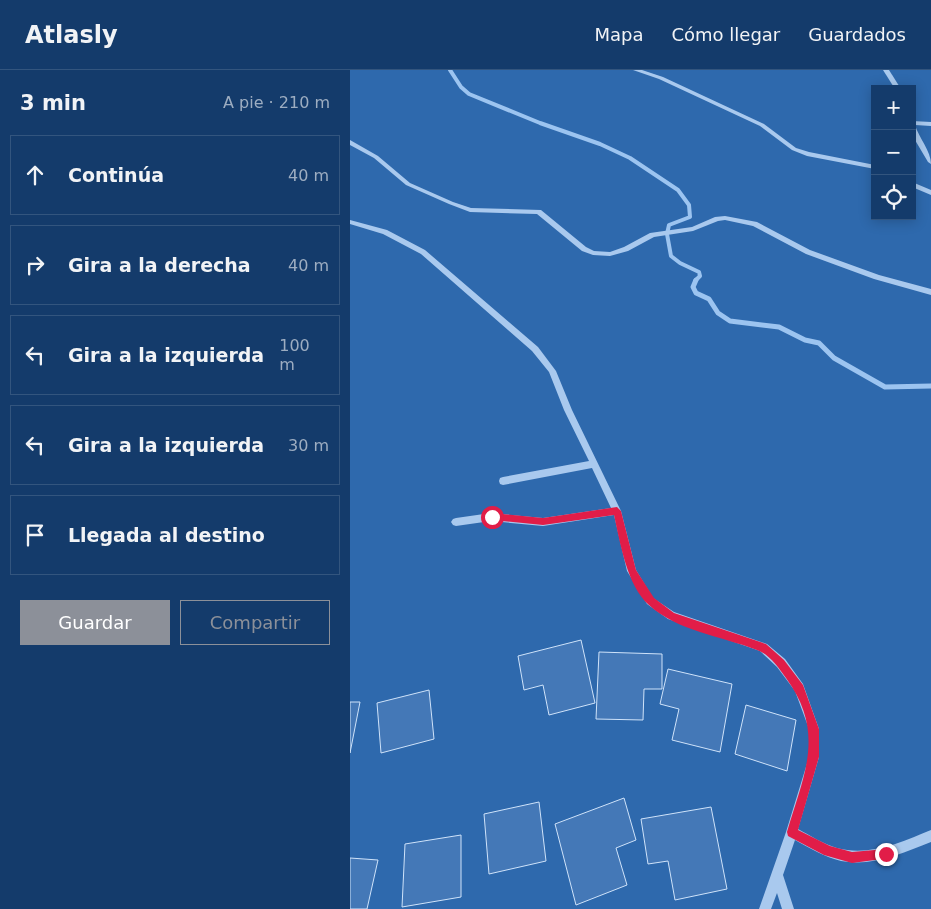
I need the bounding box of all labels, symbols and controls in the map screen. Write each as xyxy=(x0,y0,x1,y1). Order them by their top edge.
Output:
text: Atlasly xyxy=(25,21,118,49)
text: Mapa xyxy=(594,24,643,45)
text: Cómo llegar xyxy=(671,24,780,45)
text: Guardados xyxy=(808,24,906,45)
map controls xyxy=(871,85,916,220)
button: + xyxy=(871,85,916,130)
text: 3 min xyxy=(20,91,86,115)
text: A pie · 210 m xyxy=(223,93,330,112)
button: − xyxy=(871,130,916,175)
icon: ahead xyxy=(21,161,49,189)
text: Continúa xyxy=(68,164,164,186)
text: 40 m xyxy=(288,166,329,185)
button: locate xyxy=(871,175,916,220)
icon: right xyxy=(21,251,49,279)
text: Gira a la derecha xyxy=(68,254,251,276)
text: 40 m xyxy=(288,256,329,275)
text: 100 m xyxy=(279,336,310,374)
icon: left xyxy=(21,341,49,369)
text: Gira a la izquierda xyxy=(68,344,264,366)
icon: left xyxy=(21,431,49,459)
text: Gira a la izquierda xyxy=(68,434,264,456)
text: 30 m xyxy=(288,436,329,455)
route start xyxy=(481,506,504,529)
icon: arrive xyxy=(21,521,49,549)
text: Llegada al destino xyxy=(68,524,265,546)
button: Guardar xyxy=(20,600,170,645)
button: Compartir xyxy=(180,600,330,645)
route end xyxy=(875,843,898,866)

